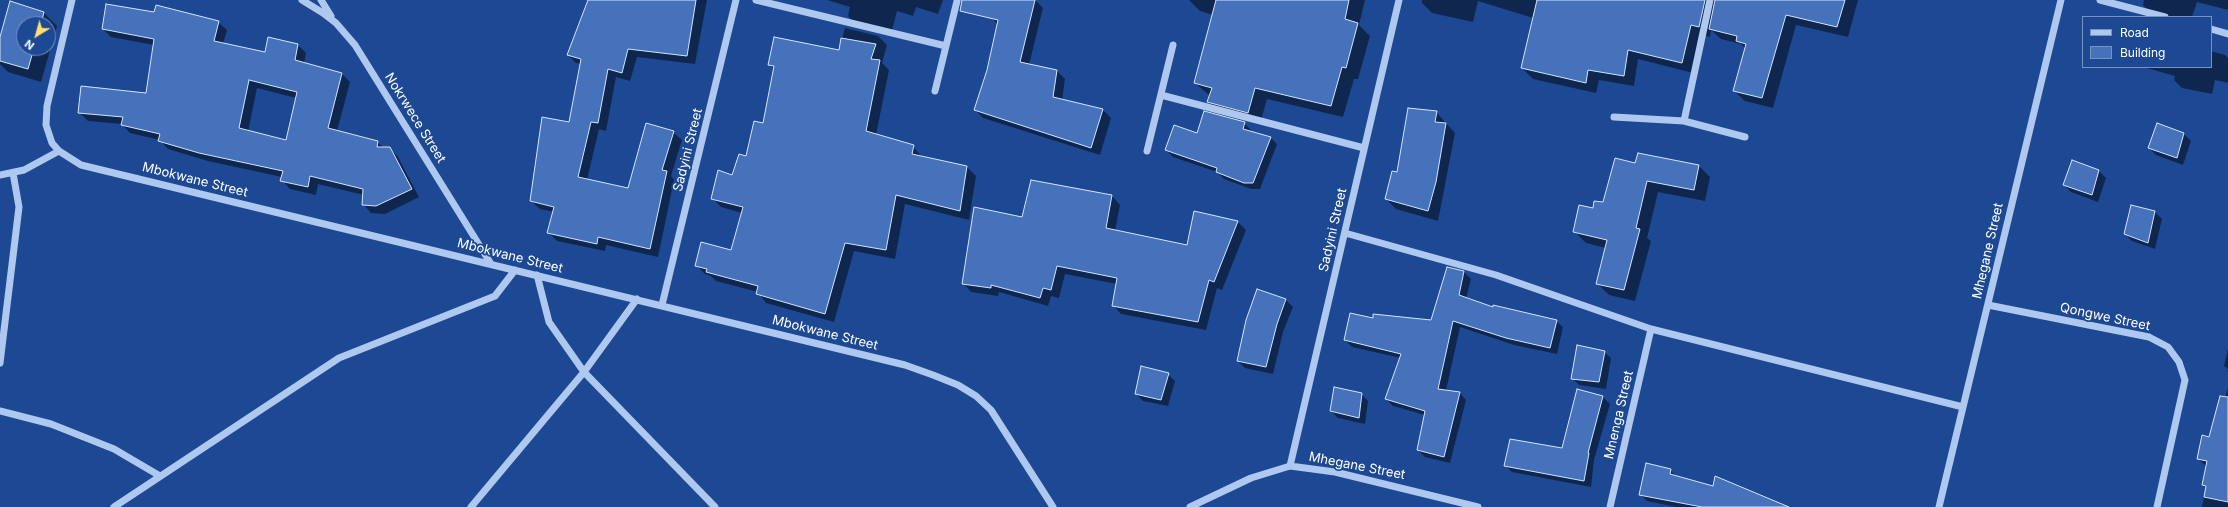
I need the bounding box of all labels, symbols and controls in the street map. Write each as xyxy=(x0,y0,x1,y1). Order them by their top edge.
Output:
north arrow xyxy=(16,16,56,56)
legend xyxy=(2082,16,2212,68)
text: Road xyxy=(2120,25,2149,40)
text: N xyxy=(22,37,37,53)
text: Building xyxy=(2120,45,2165,60)
street label: Nokrwece Street xyxy=(381,70,449,166)
street label: Sadyini Street xyxy=(670,107,706,193)
street label: Mbokwane Street xyxy=(141,159,249,201)
street label: Sadyini Street xyxy=(1316,187,1350,273)
street label: Mhegane Street xyxy=(1969,202,2007,300)
street label: Mbokwane Street xyxy=(456,235,564,277)
street label: Qongwe Street xyxy=(2059,300,2151,334)
street label: Mbokwane Street xyxy=(771,312,879,354)
street label: Mnenga Street xyxy=(1601,369,1637,461)
street label: Mhegane Street xyxy=(1307,449,1407,483)

